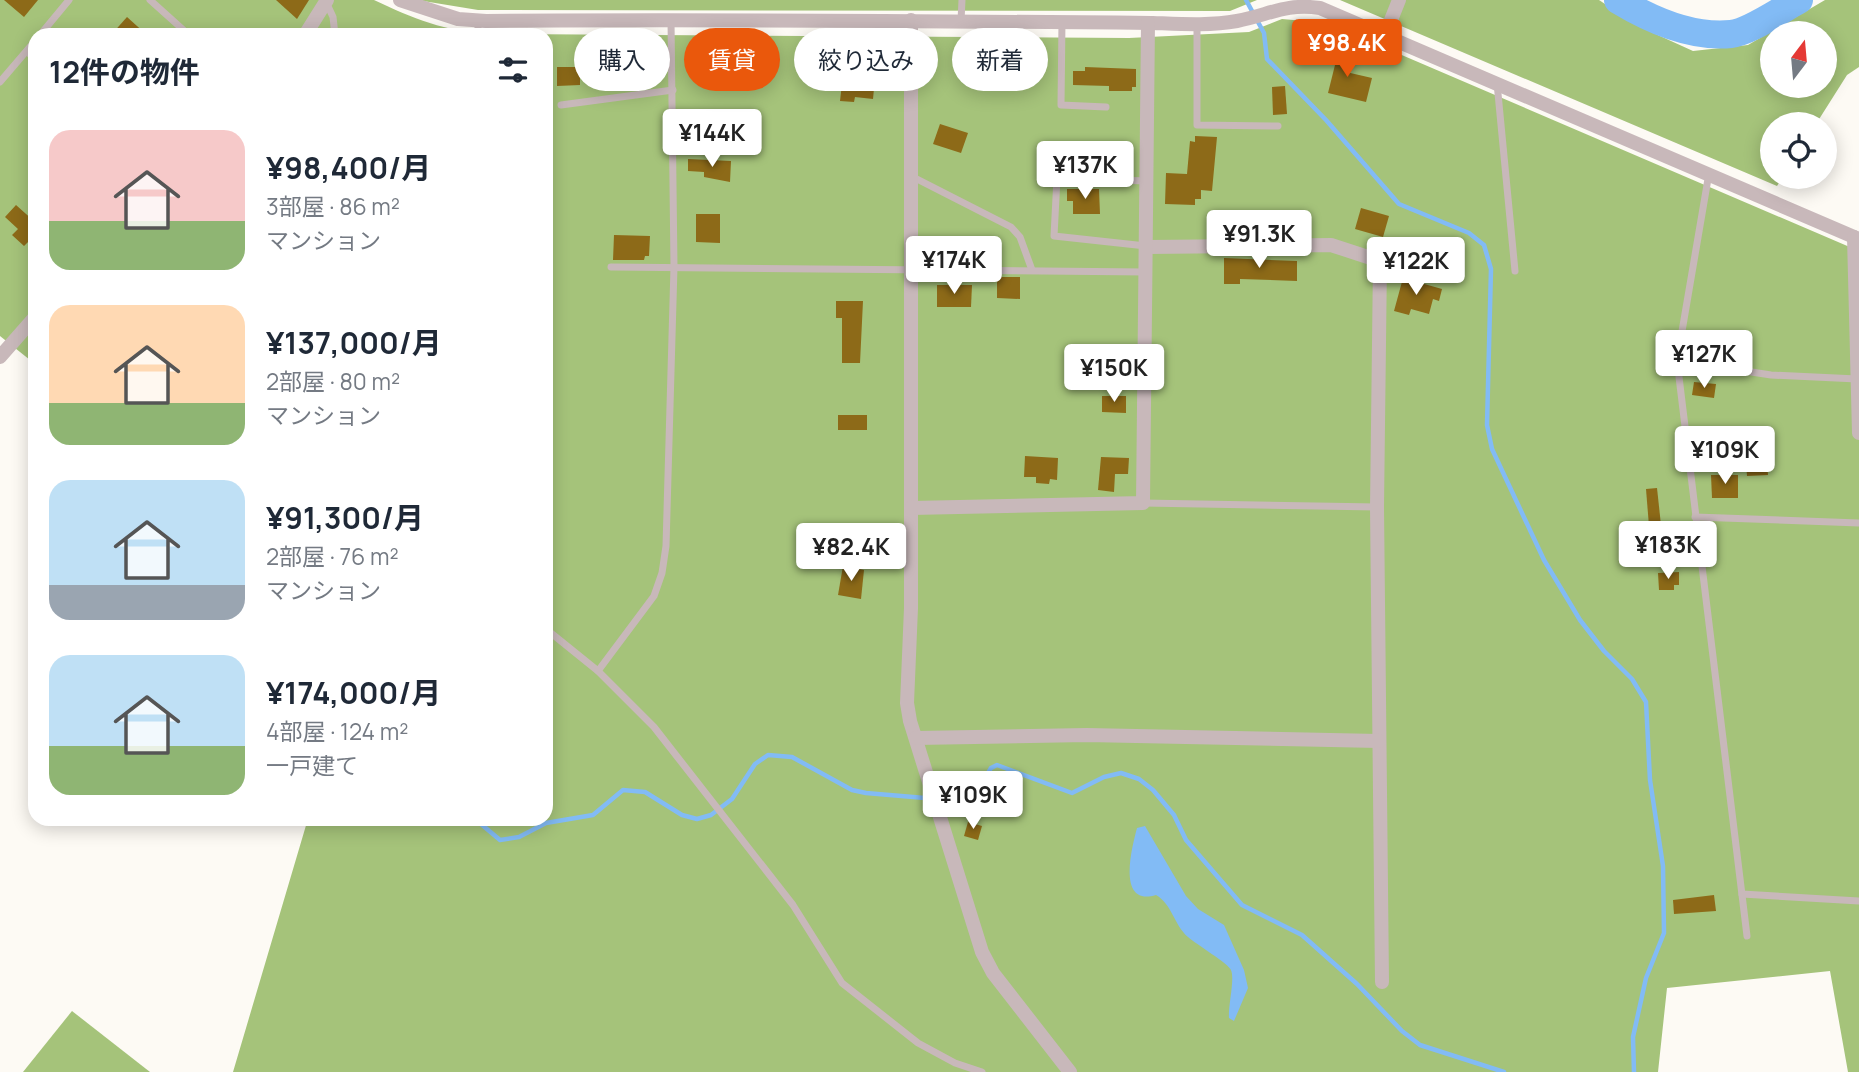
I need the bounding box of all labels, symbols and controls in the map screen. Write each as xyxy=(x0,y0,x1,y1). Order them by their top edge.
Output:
pin: ¥98.4K xyxy=(1290,20,1404,79)
north arrow xyxy=(1760,21,1838,98)
map controls xyxy=(1760,21,1837,189)
text: ¥98.4K xyxy=(1308,26,1386,58)
chip: 購入 xyxy=(574,28,670,91)
chip: 賃貸 xyxy=(684,28,780,91)
chip: 絞り込み xyxy=(794,28,938,91)
chip: 新着 xyxy=(952,28,1048,91)
text: 12件の物件 xyxy=(49,51,200,92)
icon: filters xyxy=(494,51,532,89)
pin: ¥144K xyxy=(663,110,761,169)
button: locate xyxy=(1760,112,1837,189)
text: ¥144K xyxy=(679,116,745,148)
pin: ¥137K xyxy=(1036,142,1134,201)
text: ¥98,400/月 xyxy=(266,147,431,188)
text: ¥137K xyxy=(1053,148,1117,180)
icon: home xyxy=(105,158,189,242)
text: 3部屋 · 86 m² xyxy=(266,190,400,222)
pin: ¥91.3K xyxy=(1202,210,1316,270)
text: ¥91.3K xyxy=(1223,217,1295,249)
text: マンション xyxy=(266,224,381,256)
pin: ¥174K xyxy=(905,236,1003,296)
pin: ¥122K xyxy=(1367,238,1465,297)
text: ¥174K xyxy=(922,243,986,275)
text: ¥122K xyxy=(1383,244,1449,276)
text: ¥137,000/月 xyxy=(266,322,442,363)
pin: ¥127K xyxy=(1655,330,1753,390)
icon: home xyxy=(105,333,189,417)
text: ¥127K xyxy=(1672,337,1737,369)
pin: ¥150K xyxy=(1065,344,1163,404)
text: ¥150K xyxy=(1080,351,1148,383)
text: 2部屋 · 80 m² xyxy=(266,365,400,397)
text: マンション xyxy=(266,399,381,431)
pin: ¥109K xyxy=(1676,426,1774,486)
text: ¥109K xyxy=(1691,433,1759,465)
text: ¥91,300/月 xyxy=(266,497,424,538)
icon: home xyxy=(105,508,189,592)
pin: ¥183K xyxy=(1619,522,1717,581)
pin: ¥82.4K xyxy=(794,524,908,583)
text: ¥183K xyxy=(1635,528,1701,560)
text: ¥82.4K xyxy=(812,530,890,562)
text: 2部屋 · 76 m² xyxy=(266,540,399,572)
text: マンション xyxy=(266,574,381,606)
text: ¥174,000/月 xyxy=(266,672,441,713)
icon: home xyxy=(105,683,189,767)
text: 4部屋 · 124 m² xyxy=(266,715,408,747)
text: 一戸建て xyxy=(266,749,358,781)
pin: ¥109K xyxy=(924,772,1022,831)
text: ¥109K xyxy=(939,778,1007,810)

